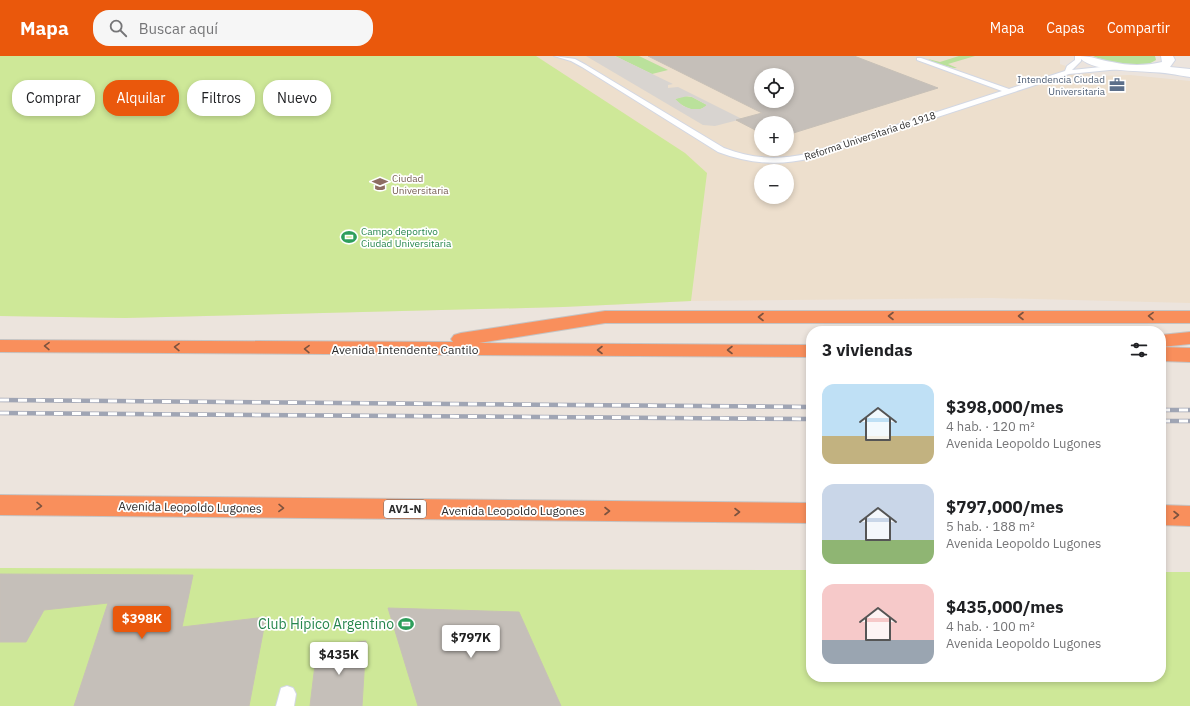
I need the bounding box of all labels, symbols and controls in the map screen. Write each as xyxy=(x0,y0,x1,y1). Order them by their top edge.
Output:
search box xyxy=(93,10,373,46)
text: Mapa xyxy=(20,16,69,40)
icon: search xyxy=(107,17,129,39)
text: Buscar aquí xyxy=(139,19,218,38)
text: Mapa xyxy=(990,19,1024,37)
text: Capas xyxy=(1046,19,1085,37)
text: Compartir xyxy=(1107,19,1170,37)
map controls xyxy=(754,68,794,204)
button: locate xyxy=(754,68,794,108)
place label: Intendencia Ciudad Universitaria xyxy=(1017,73,1106,98)
office icon: Intendencia Ciudad Universitaria xyxy=(1108,76,1126,94)
chip: Comprar xyxy=(12,80,95,116)
chip: Alquilar xyxy=(103,80,179,116)
chip: Filtros xyxy=(187,80,255,116)
chip: Nuevo xyxy=(263,80,331,116)
street label: Reforma Universitaria de 1918 xyxy=(803,109,937,163)
button: + xyxy=(754,116,794,156)
button: − xyxy=(754,164,794,204)
place label: Ciudad Universitaria xyxy=(392,172,449,197)
school or university icon: Ciudad Universitaria xyxy=(371,175,389,193)
place label: Campo deportivo Ciudad Universitaria xyxy=(361,225,452,250)
sports icon: Campo deportivo Ciudad Universitaria xyxy=(340,228,358,246)
one-way arrow xyxy=(758,312,764,321)
one-way arrow xyxy=(888,312,894,320)
one-way arrow xyxy=(1018,312,1024,320)
one-way arrow xyxy=(1148,312,1154,320)
text: 3 viviendas xyxy=(822,339,913,361)
icon: filters xyxy=(1128,339,1150,361)
one-way arrow xyxy=(44,342,50,350)
street label: Avenida Intendente Cantilo xyxy=(332,342,479,357)
one-way arrow xyxy=(174,343,180,351)
one-way arrow xyxy=(304,345,310,353)
one-way arrow xyxy=(597,346,603,354)
one-way arrow xyxy=(727,346,733,355)
text: $398,000/mes xyxy=(946,396,1064,418)
icon: home xyxy=(854,400,902,448)
text: 4 hab. · 120 m² xyxy=(946,418,1035,435)
text: Avenida Leopoldo Lugones xyxy=(946,435,1101,452)
text: $797,000/mes xyxy=(946,496,1064,518)
street label: Avenida Leopoldo Lugones xyxy=(118,498,262,516)
road number: AV1-N xyxy=(384,500,426,518)
icon: home xyxy=(854,500,902,548)
one-way arrow xyxy=(36,502,42,510)
street label: Avenida Leopoldo Lugones xyxy=(441,503,585,518)
one-way arrow xyxy=(278,504,284,512)
one-way arrow xyxy=(604,507,610,515)
one-way arrow xyxy=(734,508,740,516)
one-way arrow xyxy=(1172,511,1179,520)
text: 5 hab. · 188 m² xyxy=(946,518,1035,535)
text: Avenida Leopoldo Lugones xyxy=(946,535,1101,552)
text: $435,000/mes xyxy=(946,596,1064,618)
icon: home xyxy=(854,600,902,648)
pin: $398K xyxy=(114,606,170,640)
text: $398K xyxy=(122,610,162,627)
place label: Club Hípico Argentino xyxy=(258,615,394,633)
sports icon: Club Hípico Argentino xyxy=(397,615,415,633)
text: 4 hab. · 100 m² xyxy=(946,618,1035,635)
pin: $797K xyxy=(443,625,499,659)
text: $797K xyxy=(451,629,491,646)
text: Avenida Leopoldo Lugones xyxy=(946,635,1101,652)
pin: $435K xyxy=(311,642,367,676)
text: $435K xyxy=(319,646,359,663)

